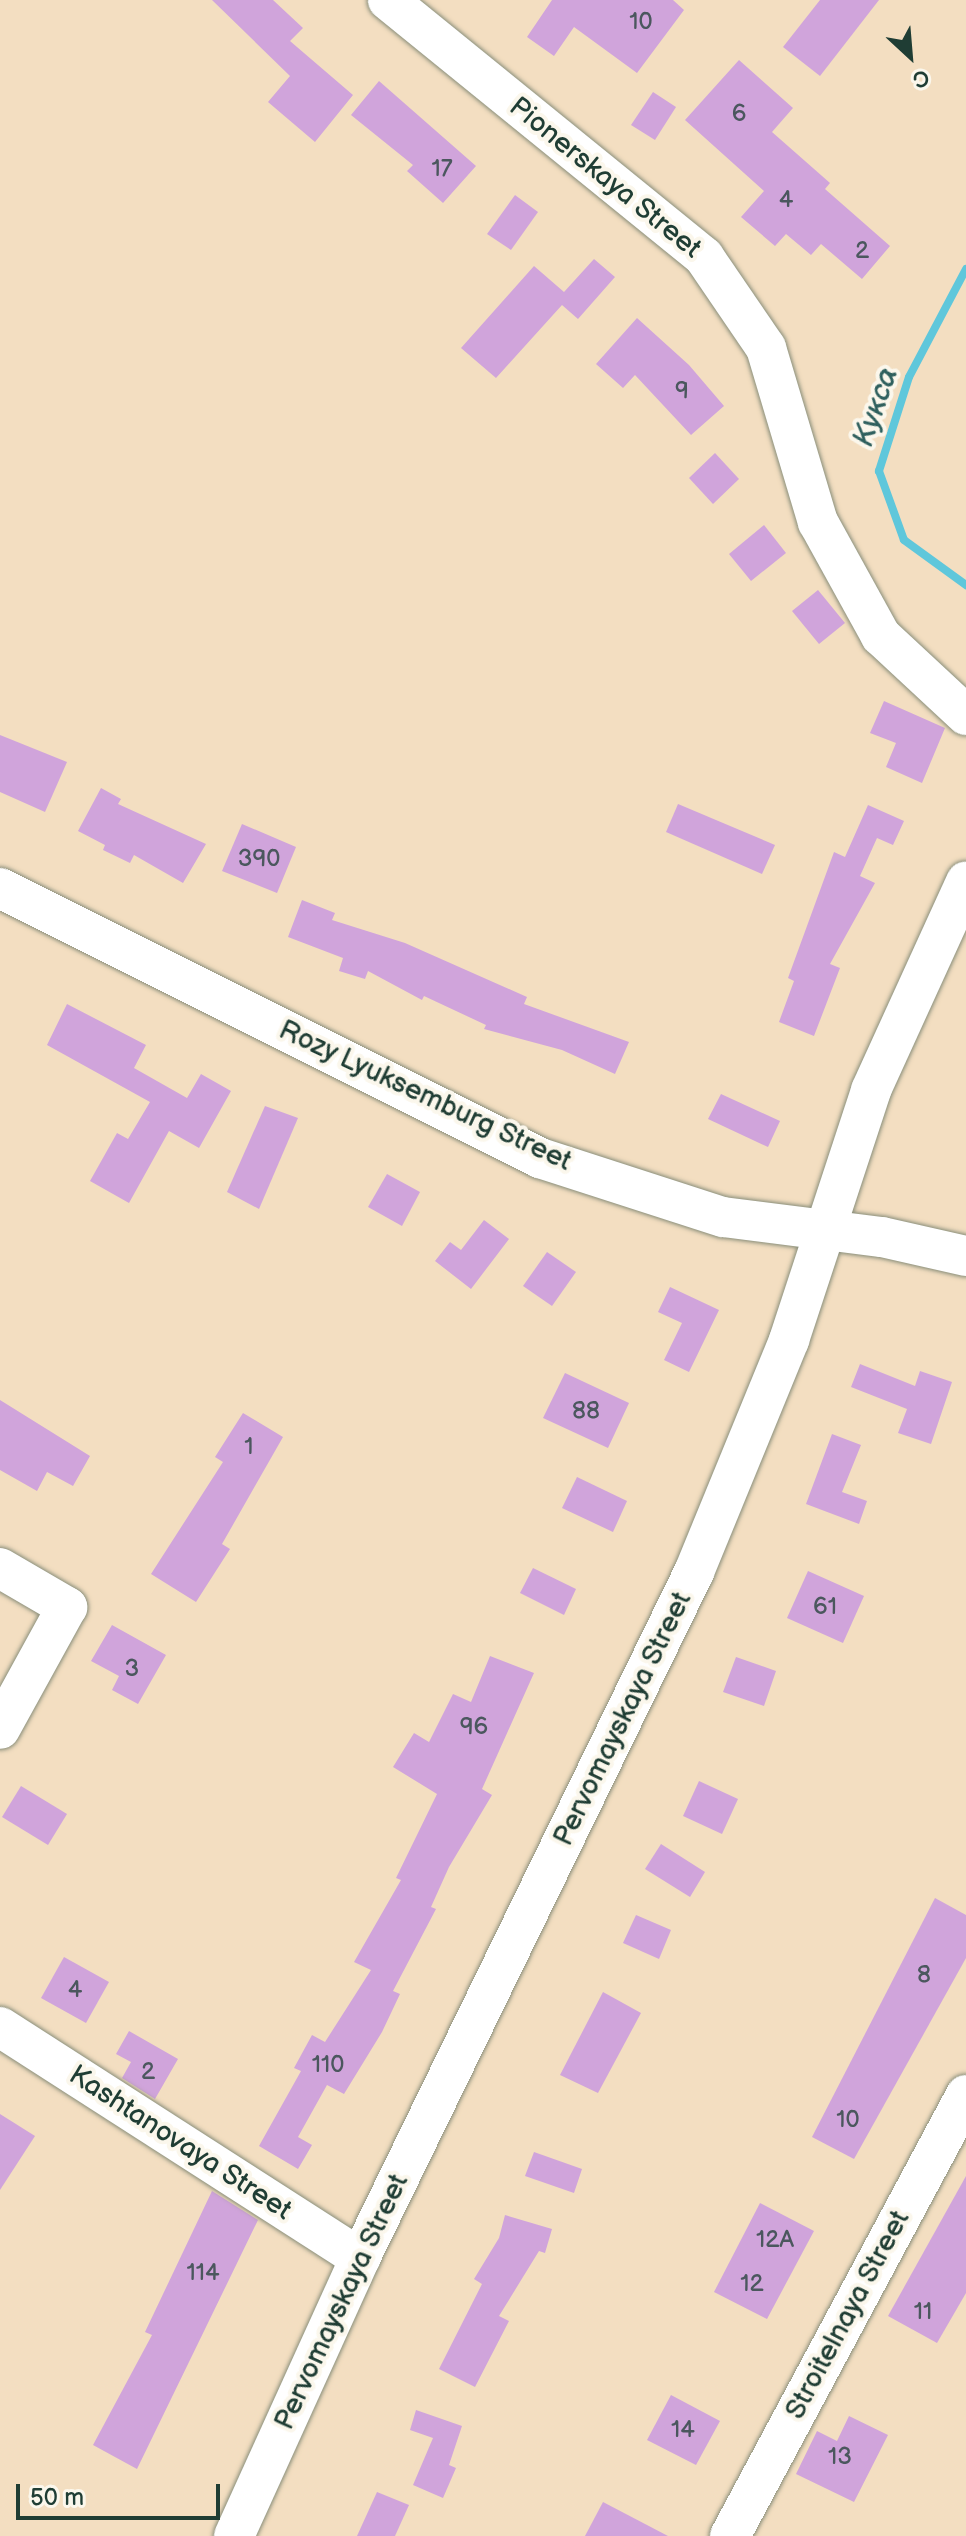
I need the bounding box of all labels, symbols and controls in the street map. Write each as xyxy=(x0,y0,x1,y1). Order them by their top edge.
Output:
house number: 10 xyxy=(629,8,653,36)
north arrow xyxy=(870,16,950,96)
text: С xyxy=(908,63,934,94)
street label: Pionerskaya Street xyxy=(502,90,708,266)
house number: 6 xyxy=(732,100,746,128)
house number: 17 xyxy=(431,155,453,183)
house number: 4 xyxy=(779,186,793,214)
house number: 2 xyxy=(855,237,869,265)
water label: Кукса xyxy=(846,363,906,451)
house number: 9 xyxy=(675,377,689,405)
house number: 390 xyxy=(238,845,280,873)
street label: Rozy Lyuksemburg Street xyxy=(272,1013,578,1179)
house number: 88 xyxy=(572,1397,600,1425)
house number: 1 xyxy=(244,1433,254,1461)
street label: Pervomayskaya Street xyxy=(547,1586,699,1852)
house number: 61 xyxy=(813,1593,837,1621)
house number: 3 xyxy=(125,1655,139,1683)
house number: 96 xyxy=(460,1713,488,1741)
house number: 8 xyxy=(917,1961,931,1989)
house number: 4 xyxy=(68,1976,82,2004)
house number: 110 xyxy=(312,2051,344,2079)
street label: Kashtanovaya Street xyxy=(62,2058,298,2228)
house number: 2 xyxy=(141,2058,155,2086)
house number: 10 xyxy=(836,2106,860,2134)
street label: Pervomayskaya Street xyxy=(268,2169,416,2435)
street label: Stroitelnaya Street xyxy=(779,2205,917,2425)
house number: 12А xyxy=(756,2226,794,2254)
house number: 114 xyxy=(186,2259,220,2287)
house number: 12 xyxy=(740,2270,764,2298)
house number: 11 xyxy=(914,2298,932,2326)
house number: 14 xyxy=(671,2416,695,2444)
house number: 13 xyxy=(828,2443,852,2471)
scale bar xyxy=(20,2468,224,2518)
text: 50 m xyxy=(30,2483,84,2512)

